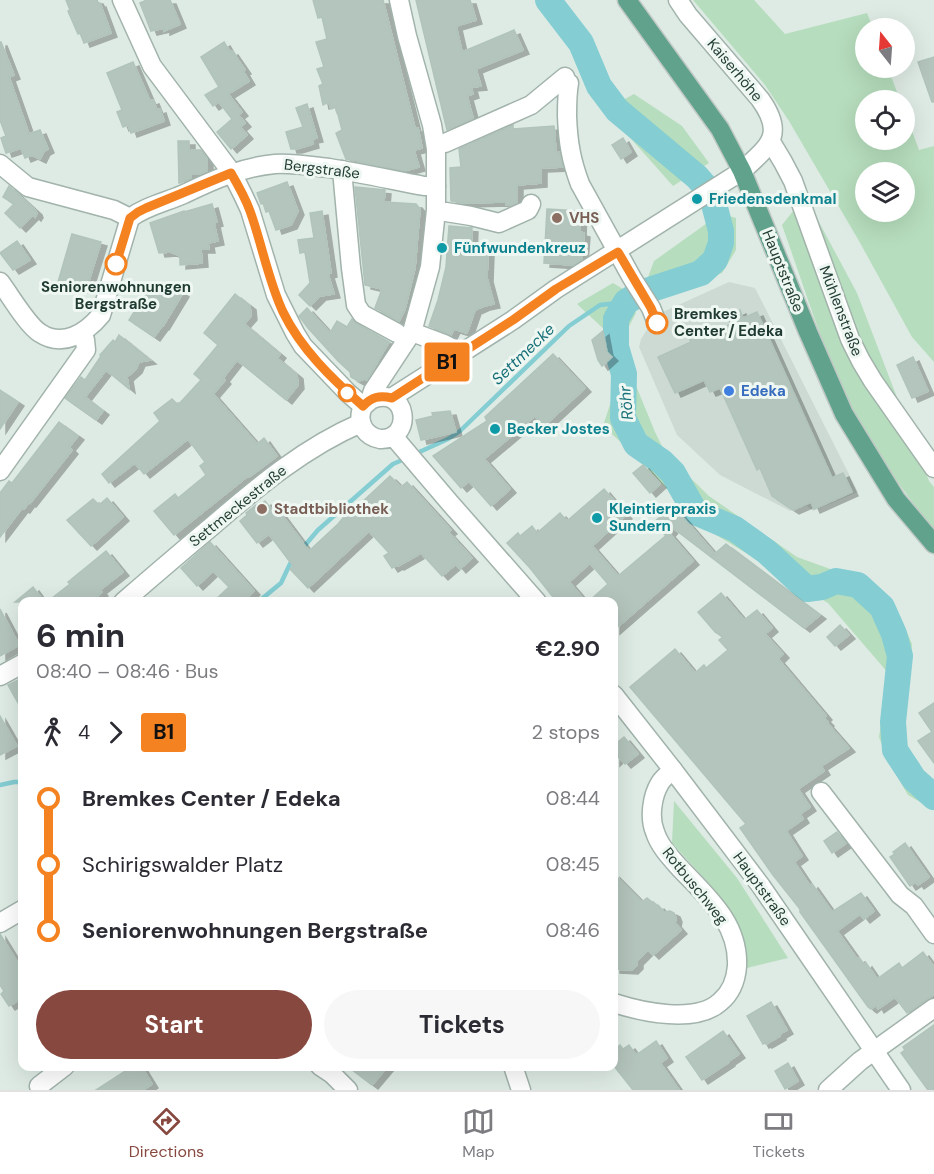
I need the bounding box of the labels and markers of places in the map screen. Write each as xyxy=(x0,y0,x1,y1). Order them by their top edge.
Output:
place label: Friedensdenkmal xyxy=(709,189,836,209)
marker: Friedensdenkmal xyxy=(690,192,704,206)
place label: VHS xyxy=(569,208,599,228)
marker: VHS xyxy=(550,211,564,225)
place label: Fünfwundenkreuz xyxy=(454,238,586,258)
marker: Fünfwundenkreuz xyxy=(435,241,449,255)
marker: Seniorenwohnungen Bergstraße xyxy=(105,253,127,275)
place label: Seniorenwohnungen Bergstraße xyxy=(41,277,191,314)
place label: Bremkes Center / Edeka xyxy=(674,304,783,341)
marker: Bremkes Center / Edeka xyxy=(646,312,668,334)
place label: Edeka xyxy=(741,381,786,401)
unlabelled marker xyxy=(338,384,356,402)
marker: Edeka xyxy=(722,384,736,398)
place label: Becker Jostes xyxy=(507,419,610,439)
marker: Becker Jostes xyxy=(488,422,502,436)
place label: Stadtbibliothek xyxy=(274,499,389,519)
place label: Kleintierpraxis Sundern xyxy=(609,499,716,536)
marker: Stadtbibliothek xyxy=(255,502,269,516)
marker: Kleintierpraxis Sundern xyxy=(590,511,604,525)

